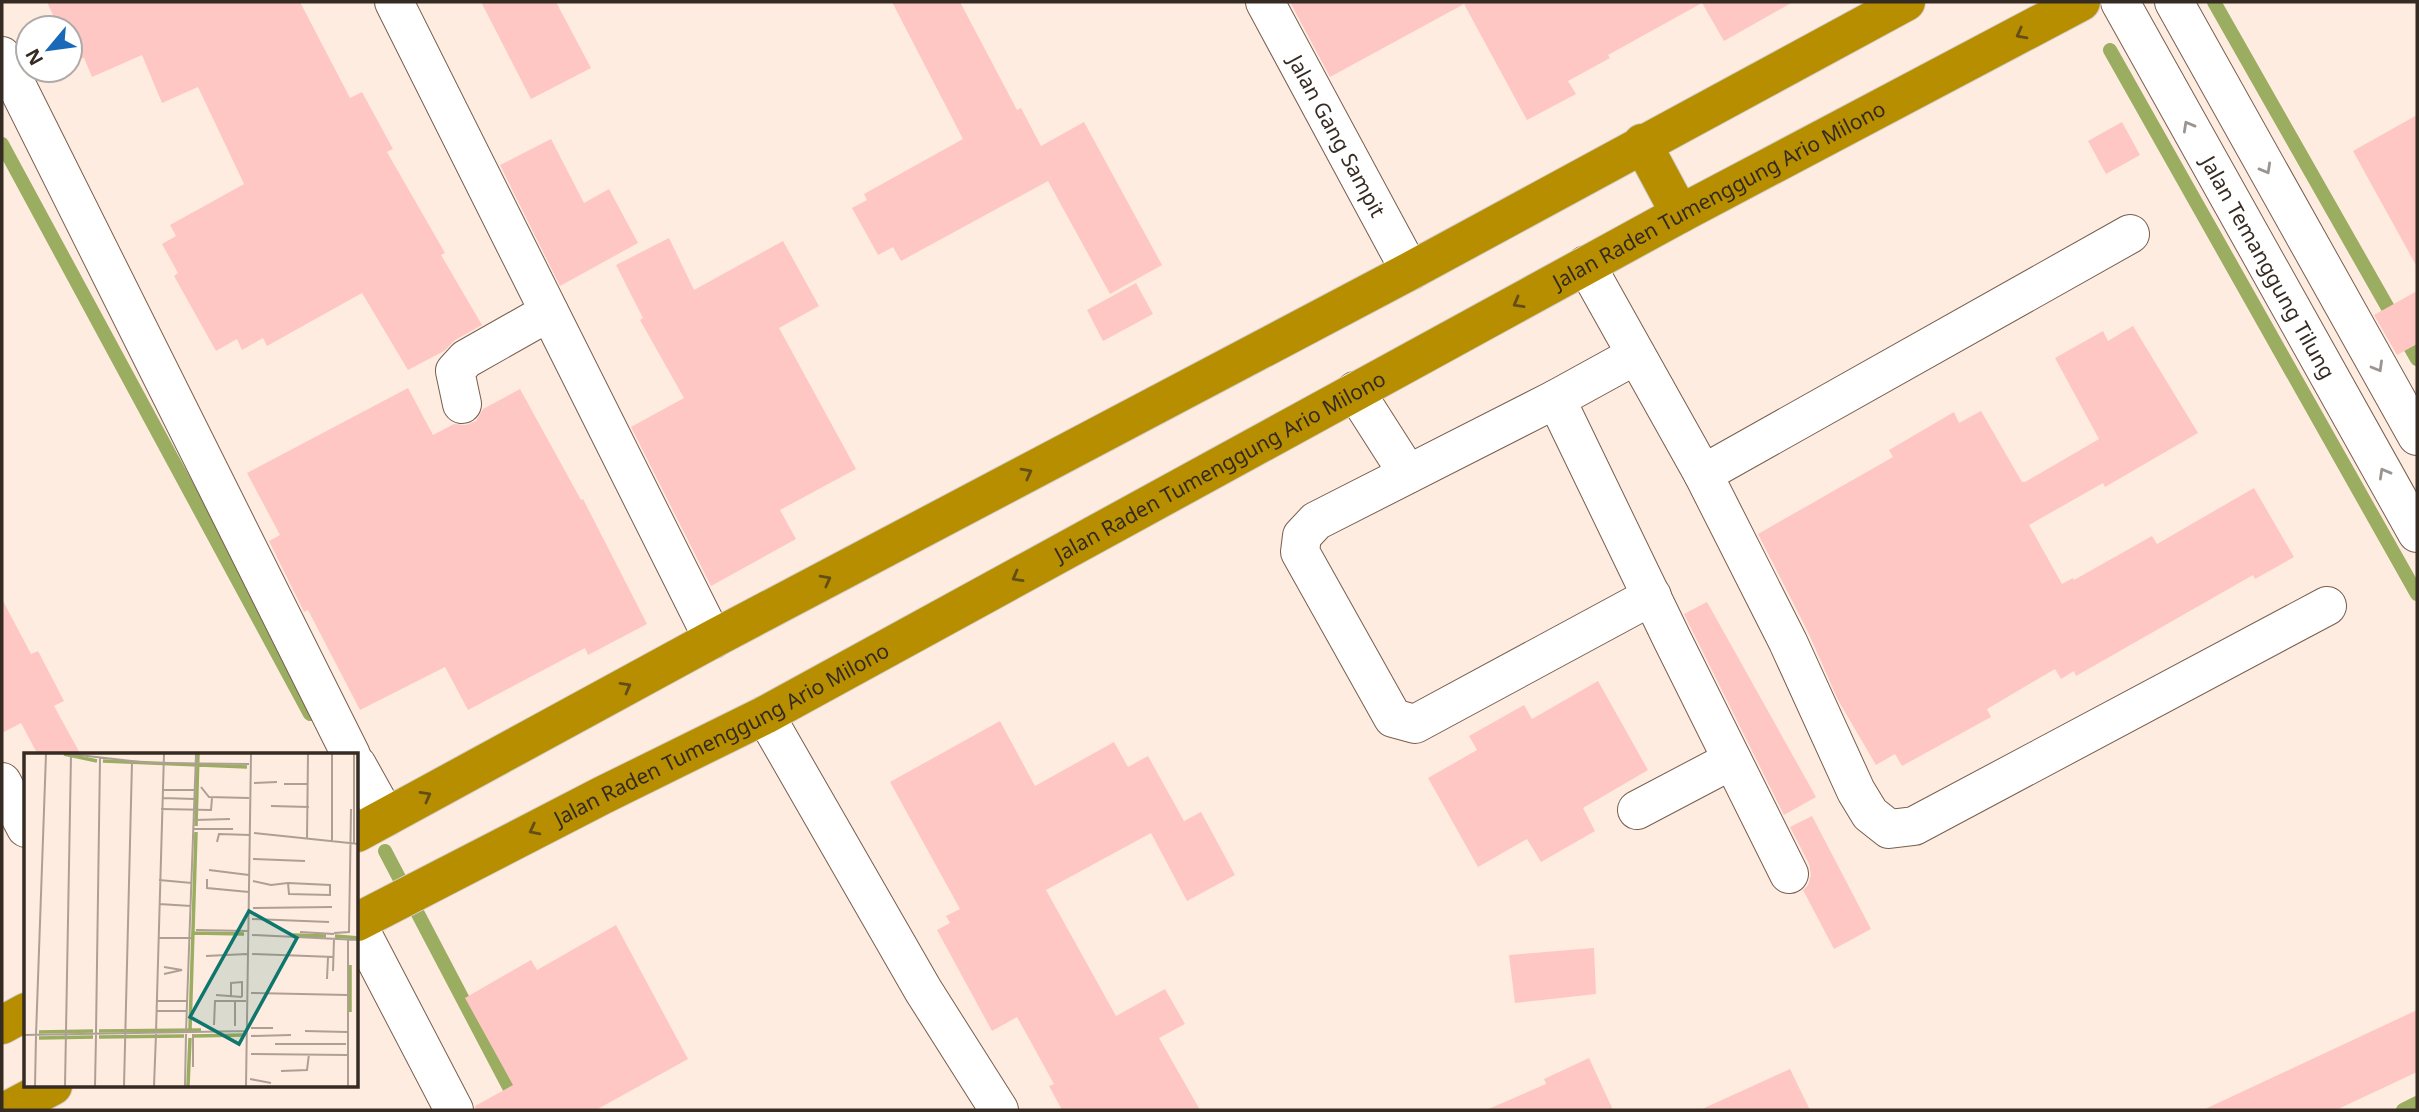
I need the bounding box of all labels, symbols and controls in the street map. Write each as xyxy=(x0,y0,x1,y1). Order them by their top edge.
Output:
north arrow xyxy=(14,14,84,84)
one-way arrow xyxy=(2016,25,2028,39)
text: N xyxy=(19,44,49,70)
street label: Jalan Gang Sampit xyxy=(1281,48,1392,222)
street label: Jalan Raden Tumenggung Ario Milono xyxy=(1546,94,1890,296)
one-way arrow xyxy=(2183,120,2196,133)
street label: Jalan Temanggung Tilung xyxy=(2194,149,2342,384)
one-way arrow xyxy=(2258,161,2271,174)
one-way arrow xyxy=(1512,294,1525,308)
one-way arrow xyxy=(2370,360,2383,372)
street label: Jalan Raden Tumenggung Ario Milono xyxy=(1047,364,1390,569)
one-way arrow xyxy=(1020,468,1033,482)
one-way arrow xyxy=(2379,468,2392,481)
one-way arrow xyxy=(1012,569,1025,582)
one-way arrow xyxy=(819,574,831,588)
street label: Jalan Raden Tumenggung Ario Milono xyxy=(547,636,894,833)
one-way arrow xyxy=(618,682,631,695)
inset map xyxy=(24,753,359,1088)
one-way arrow xyxy=(419,791,431,804)
one-way arrow xyxy=(529,822,541,836)

